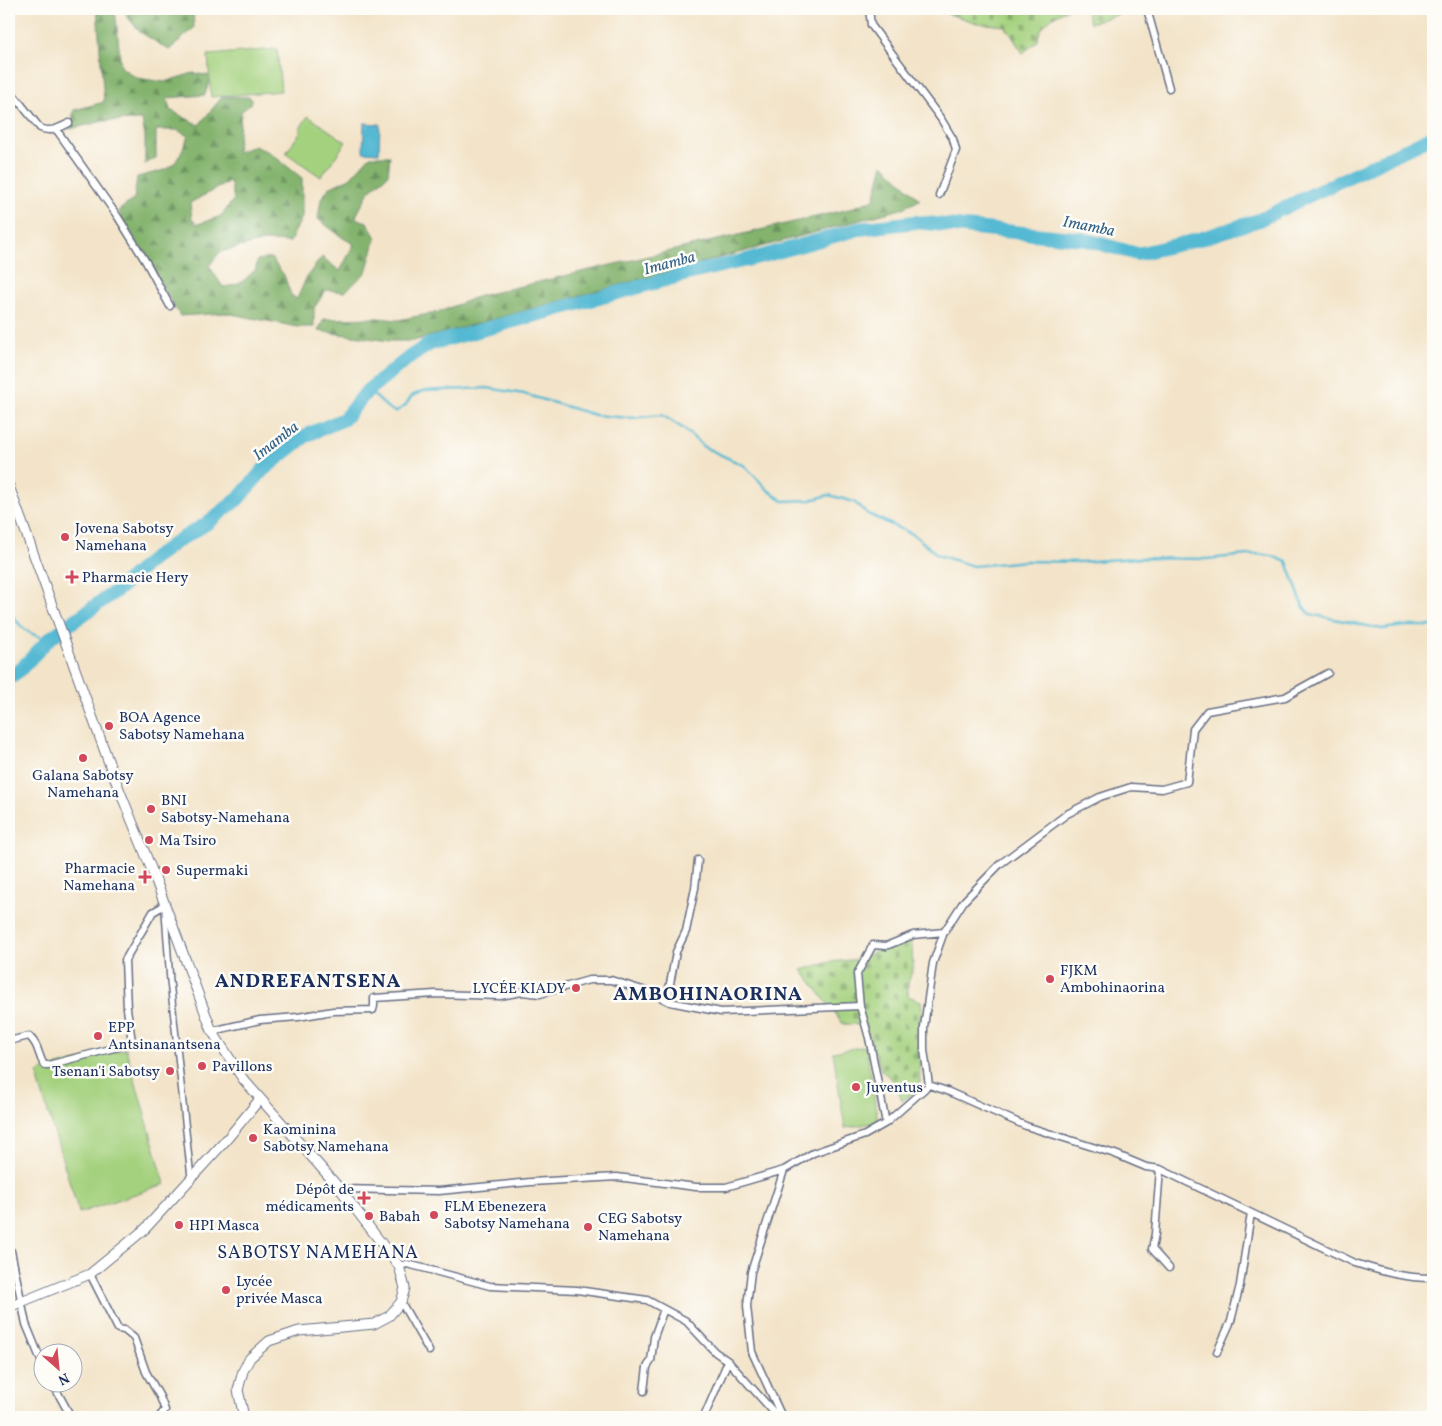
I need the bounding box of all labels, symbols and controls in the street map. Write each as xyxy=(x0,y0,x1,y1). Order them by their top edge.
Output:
water label: Imamba xyxy=(1061,211,1117,243)
water label: Imamba xyxy=(641,246,698,281)
water label: Imamba xyxy=(249,416,304,466)
place label: Jovena Sabotsy Namehana xyxy=(75,519,174,557)
marker: Jovena Sabotsy Namehana xyxy=(59,531,71,543)
place label: Pharmacie Hery xyxy=(82,568,188,589)
marker: Pharmacie Hery xyxy=(66,571,78,583)
place label: BOA Agence Sabotsy Namehana xyxy=(119,708,245,746)
marker: BOA Agence Sabotsy Namehana xyxy=(103,720,115,732)
marker: Galana Sabotsy Namehana xyxy=(77,752,89,764)
place label: Galana Sabotsy Namehana xyxy=(32,766,134,804)
place label: BNI Sabotsy-Namehana xyxy=(161,791,290,829)
marker: BNI Sabotsy-Namehana xyxy=(145,803,157,815)
place label: Ma Tsiro xyxy=(159,831,216,852)
marker: Ma Tsiro xyxy=(143,834,155,846)
place label: Pharmacie Namehana xyxy=(63,859,135,897)
place label: Supermaki xyxy=(176,861,248,882)
marker: Supermaki xyxy=(160,864,172,876)
marker: Pharmacie Namehana xyxy=(139,871,151,883)
place label: FJKM Ambohinaorina xyxy=(1060,961,1165,999)
district label: ANDREFANTSENA xyxy=(215,968,401,996)
marker: FJKM Ambohinaorina xyxy=(1044,973,1056,985)
place label: LYCÉE KIADY xyxy=(473,979,567,1000)
district label: AMBOHINAORINA xyxy=(613,981,803,1009)
marker: LYCÉE KIADY xyxy=(570,982,582,994)
place label: EPP Antsinanantsena xyxy=(108,1018,221,1056)
marker: EPP Antsinanantsena xyxy=(92,1030,104,1042)
place label: Pavillons xyxy=(212,1057,273,1078)
marker: Pavillons xyxy=(196,1060,208,1072)
place label: Tsenan'i Sabotsy xyxy=(52,1062,160,1083)
marker: Tsenan'i Sabotsy xyxy=(164,1065,176,1077)
place label: Juventus xyxy=(866,1078,923,1099)
marker: Juventus xyxy=(850,1081,862,1093)
place label: Kaominina Sabotsy Namehana xyxy=(263,1120,389,1158)
marker: Kaominina Sabotsy Namehana xyxy=(247,1132,259,1144)
place label: Dépôt de médicaments xyxy=(265,1180,354,1218)
marker: Dépôt de médicaments xyxy=(358,1192,370,1204)
place label: FLM Ebenezera Sabotsy Namehana xyxy=(444,1197,570,1235)
place label: Babah xyxy=(379,1207,420,1228)
marker: FLM Ebenezera Sabotsy Namehana xyxy=(428,1209,440,1221)
place label: CEG Sabotsy Namehana xyxy=(598,1209,682,1247)
marker: Babah xyxy=(363,1210,375,1222)
place label: HPI Masca xyxy=(189,1216,259,1237)
marker: HPI Masca xyxy=(173,1219,185,1231)
marker: CEG Sabotsy Namehana xyxy=(582,1221,594,1233)
district label: SABOTSY NAMEHANA xyxy=(217,1241,419,1266)
place label: Lycée privée Masca xyxy=(236,1272,322,1310)
marker: Lycée privée Masca xyxy=(220,1284,232,1296)
north arrow xyxy=(32,1344,82,1394)
text: N xyxy=(54,1367,72,1389)

